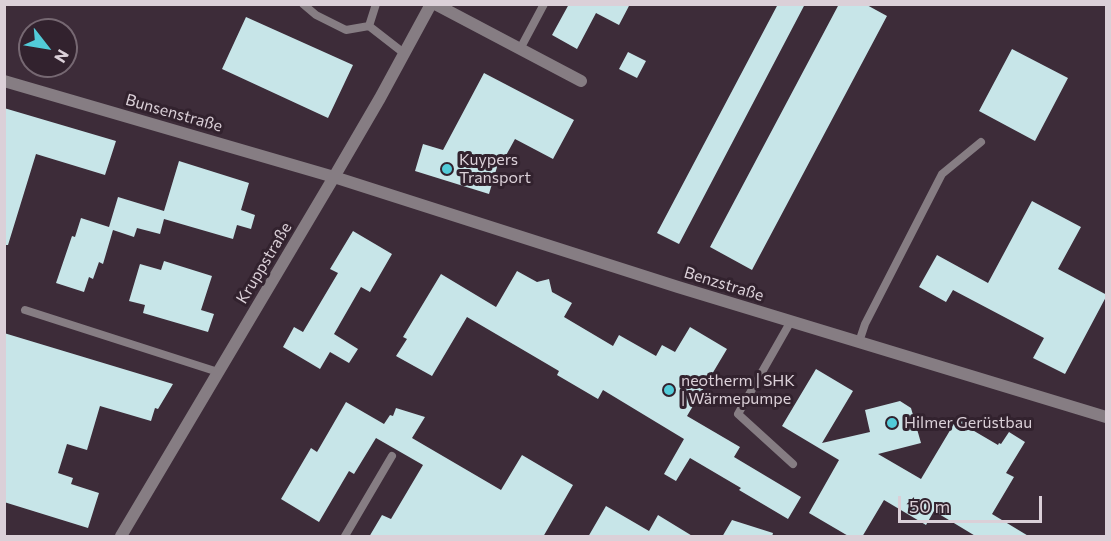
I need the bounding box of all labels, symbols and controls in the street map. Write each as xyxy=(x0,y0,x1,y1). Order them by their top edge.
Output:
north arrow xyxy=(18,18,78,78)
text: N xyxy=(51,46,73,67)
street label: Bunsenstraße xyxy=(123,90,225,136)
place label: Kuypers Transport xyxy=(459,150,531,188)
marker: Kuypers Transport xyxy=(440,162,454,176)
street label: Kruppstraße xyxy=(232,219,296,307)
street label: Benzstraße xyxy=(682,263,766,305)
place label: neotherm | SHK | Wärmepumpe xyxy=(681,371,795,409)
marker: neotherm | SHK | Wärmepumpe xyxy=(662,383,676,397)
place label: Hilmer Gerüstbau xyxy=(904,413,1032,433)
marker: Hilmer Gerüstbau xyxy=(885,416,899,430)
scale bar xyxy=(901,484,1045,522)
text: 50 m xyxy=(909,495,950,517)

